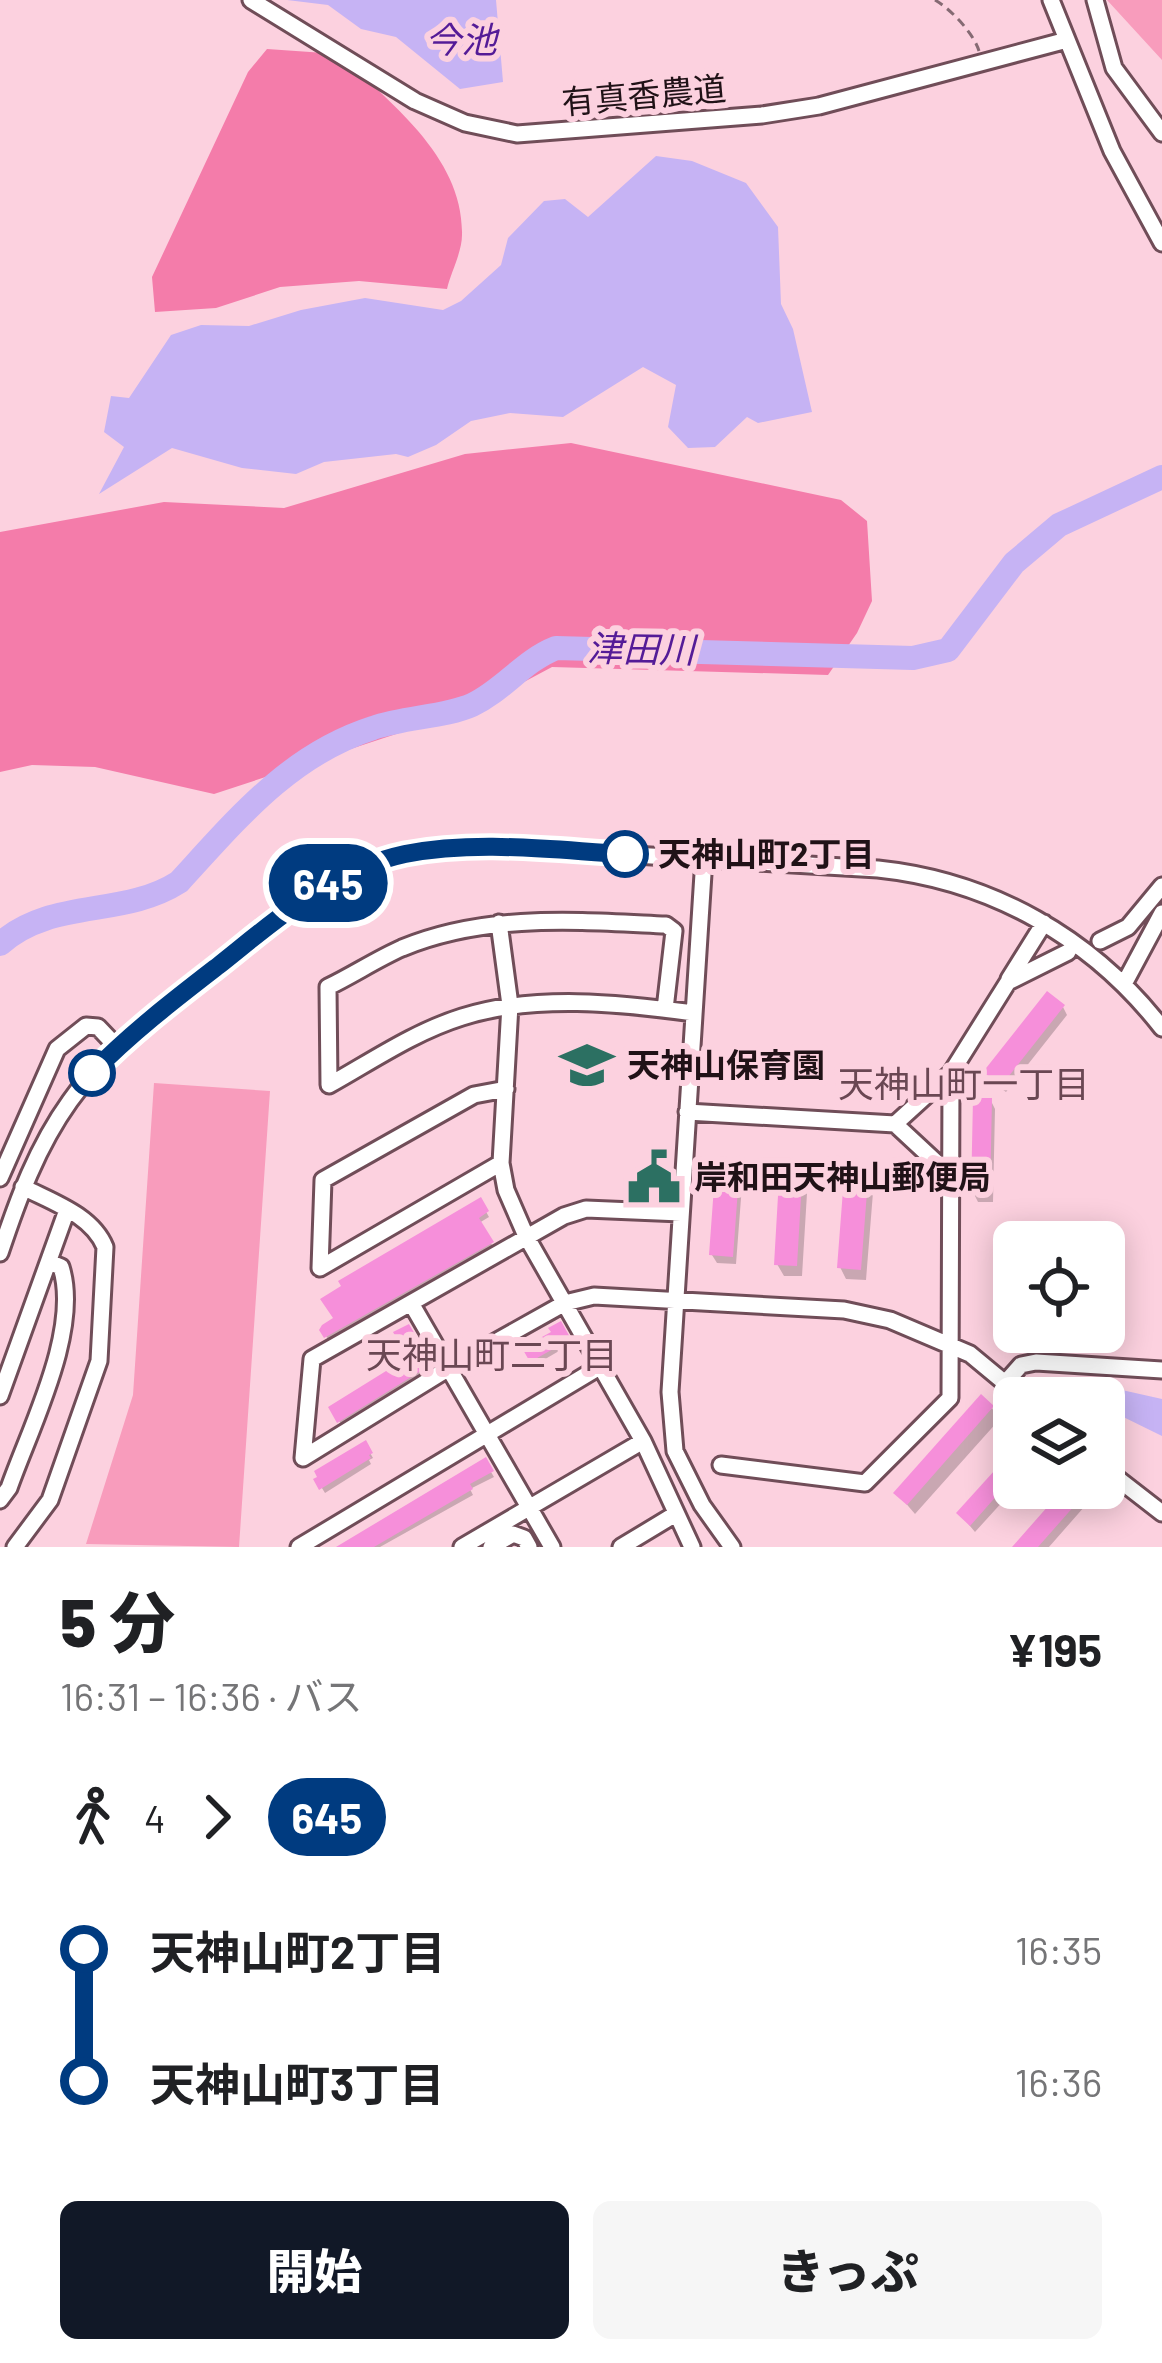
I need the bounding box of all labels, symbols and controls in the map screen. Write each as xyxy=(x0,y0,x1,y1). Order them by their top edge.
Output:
water label: 今池 xyxy=(425,17,500,60)
street label: 有真香農道 xyxy=(560,67,728,121)
water label: 津田川 xyxy=(587,625,699,670)
marker: 天神山町2丁目 xyxy=(603,832,647,876)
place label: 天神山町2丁目 xyxy=(658,833,874,873)
line badge: 645 xyxy=(259,844,397,922)
text: 645 xyxy=(293,858,363,908)
school or university icon: 天神山保育園 xyxy=(558,1036,616,1094)
place label: 天神山保育園 xyxy=(627,1044,825,1084)
unlabelled marker xyxy=(70,1051,114,1095)
district label: 天神山町一丁目 xyxy=(838,1061,1090,1104)
public building icon: 岸和田天神山郵便局 xyxy=(625,1148,683,1206)
place label: 岸和田天神山郵便局 xyxy=(694,1156,991,1196)
map controls xyxy=(993,1221,1125,1509)
button: locate xyxy=(993,1221,1125,1353)
district label: 天神山町二丁目 xyxy=(366,1332,618,1375)
button: layers xyxy=(993,1377,1125,1509)
text: 5 分 xyxy=(60,1581,175,1660)
text: ¥195 xyxy=(1007,1622,1102,1676)
text: 16:31 – 16:36 · バス xyxy=(60,1672,362,1719)
icon: walk xyxy=(60,1784,126,1850)
icon: forward xyxy=(184,1784,250,1850)
text: 645 xyxy=(292,1792,362,1842)
text: 4 xyxy=(144,1794,166,1841)
text: 天神山町2丁目 xyxy=(150,1924,445,1978)
text: 16:35 xyxy=(1015,1926,1102,1973)
text: 天神山町3丁目 xyxy=(150,2056,444,2110)
text: 16:36 xyxy=(1015,2058,1102,2105)
button: 開始 xyxy=(60,2201,569,2339)
button: きっぷ xyxy=(593,2201,1102,2339)

